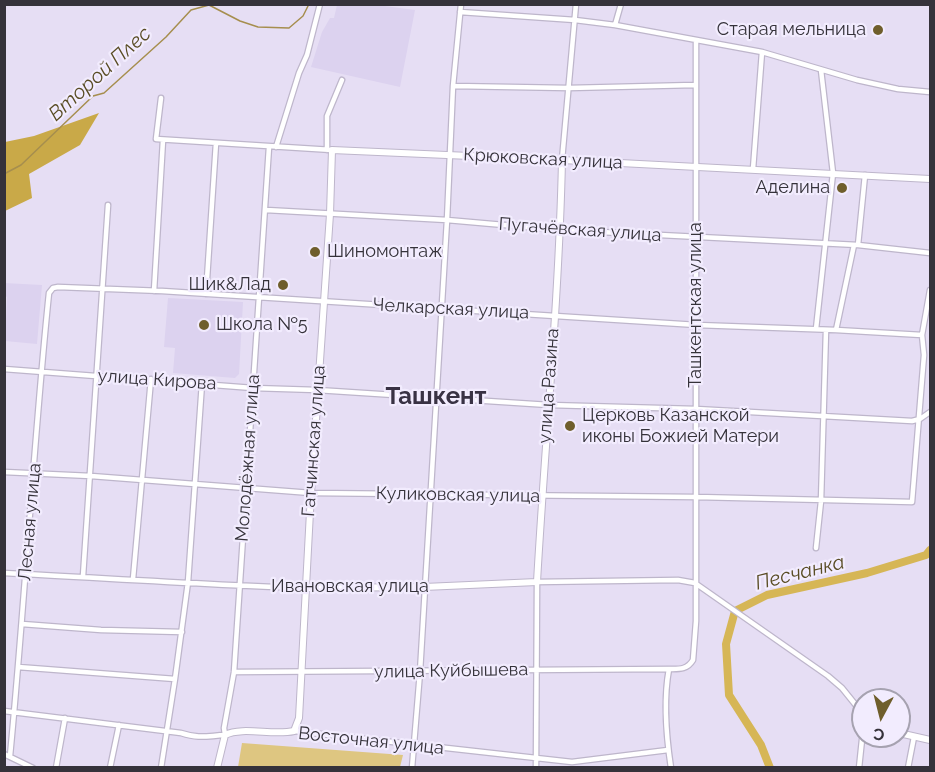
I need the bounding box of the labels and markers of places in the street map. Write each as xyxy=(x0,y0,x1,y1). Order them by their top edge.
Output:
place label: Старая мельница xyxy=(717,19,866,41)
marker: Старая мельница xyxy=(871,23,885,37)
place label: Аделина xyxy=(756,177,830,199)
marker: Аделина xyxy=(835,181,849,195)
place label: Шиномонтаж xyxy=(327,241,442,263)
marker: Шиномонтаж xyxy=(308,245,322,259)
place label: Шик&Лад xyxy=(189,274,271,296)
marker: Шик&Лад xyxy=(276,278,290,292)
place label: Школа №5 xyxy=(216,314,308,336)
marker: Школа №5 xyxy=(197,318,211,332)
place label: Церковь Казанской иконы Божией Матери xyxy=(582,405,779,448)
marker: Церковь Казанской иконы Божией Матери xyxy=(563,419,577,433)

